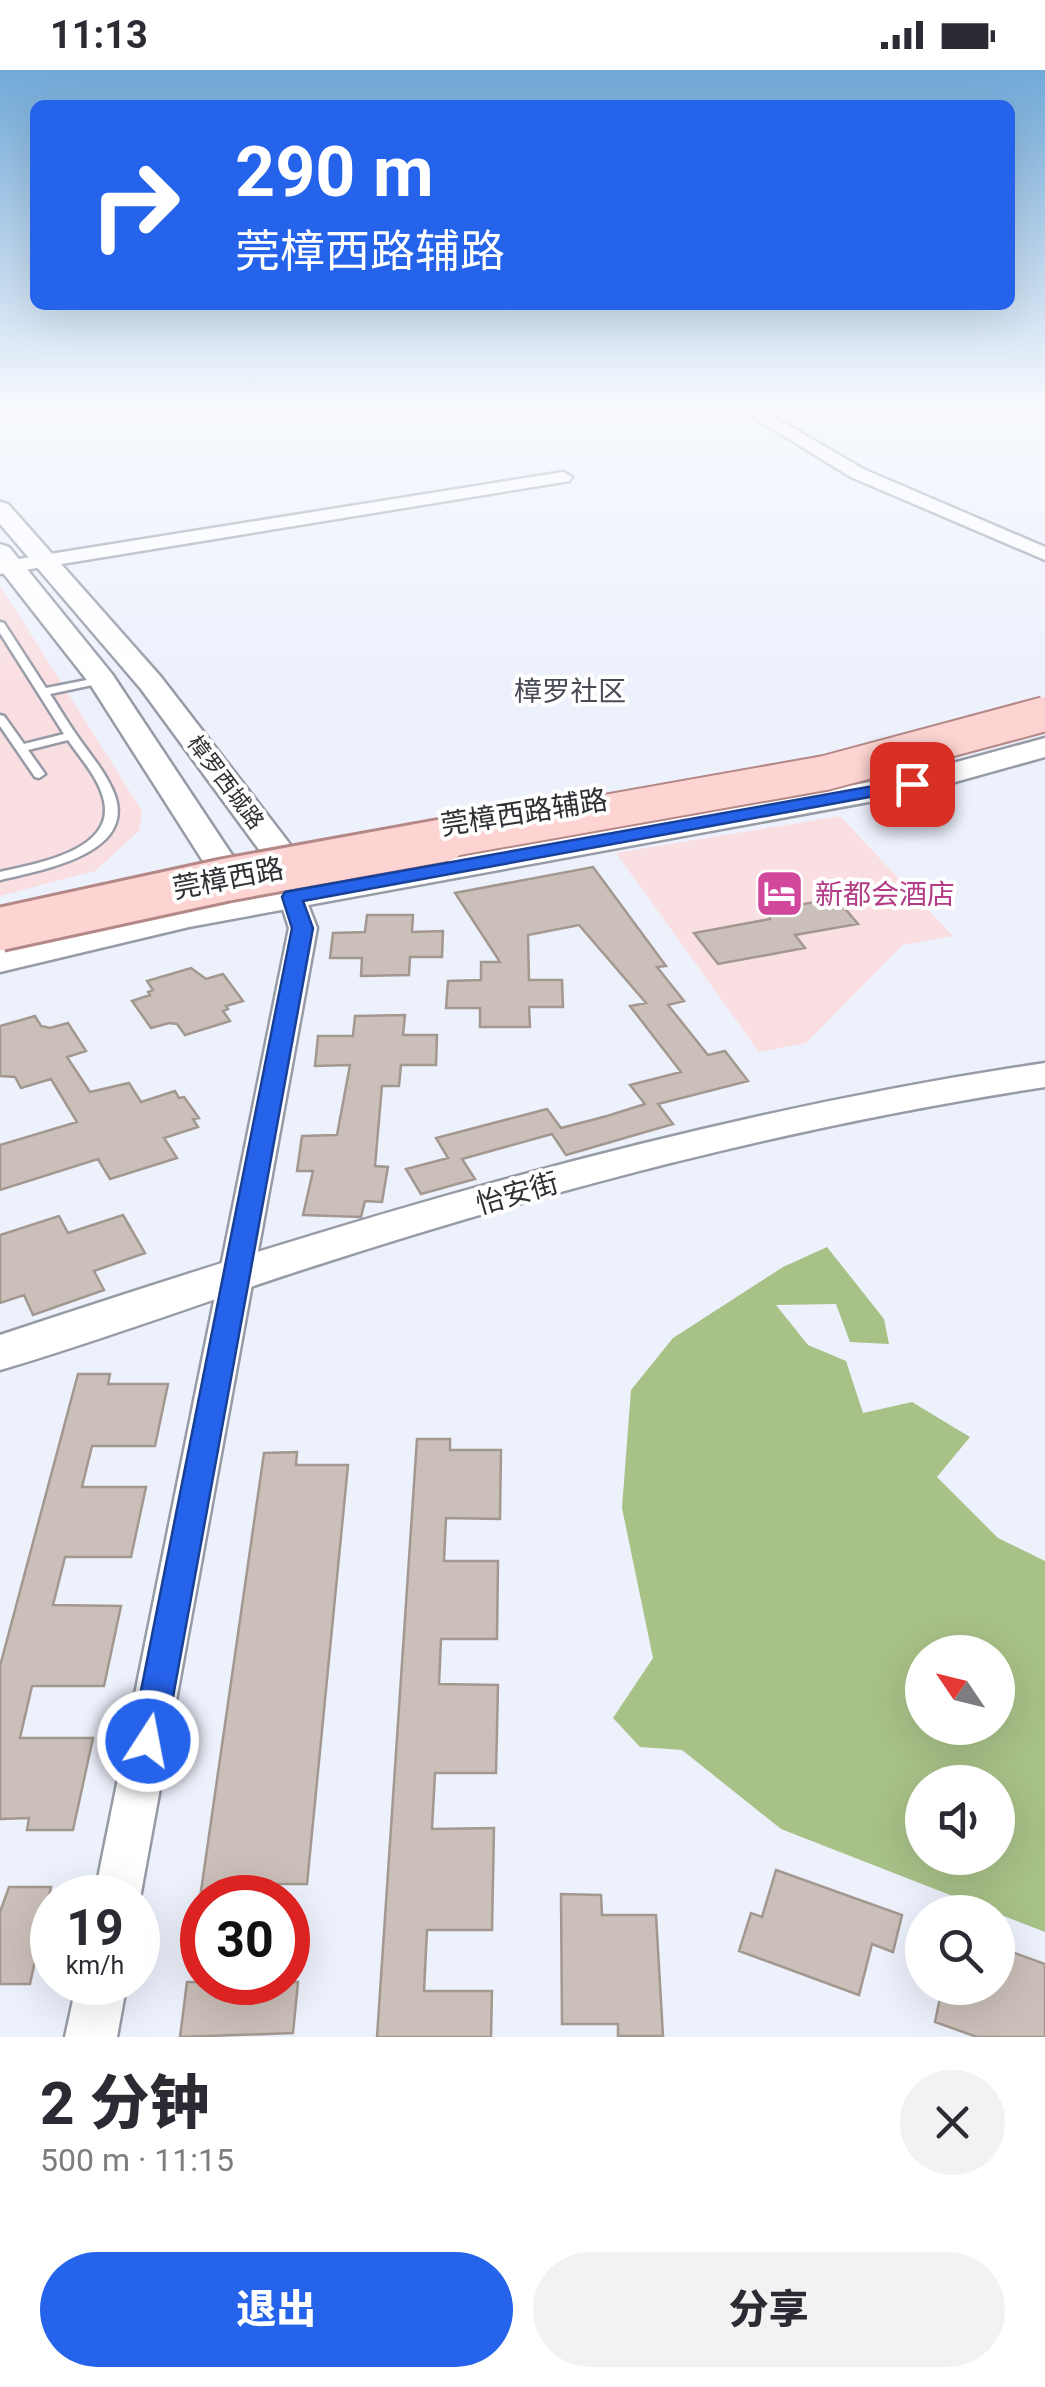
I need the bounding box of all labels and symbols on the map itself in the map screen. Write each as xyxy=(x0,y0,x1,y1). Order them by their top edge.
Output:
district label: 樟罗社区 xyxy=(514,675,626,708)
street label: 樟罗西城路 xyxy=(183,731,269,834)
pin xyxy=(870,742,955,827)
street label: 莞樟西路辅路 xyxy=(439,783,610,842)
street label: 莞樟西路 xyxy=(170,852,286,905)
hotel icon: 新都会酒店 xyxy=(754,868,806,920)
place label: 新都会酒店 xyxy=(815,878,955,911)
street label: 怡安街 xyxy=(472,1166,562,1221)
north arrow xyxy=(905,1635,1015,1745)
position arrow xyxy=(96,1689,200,1793)
speed limit sign: 30 xyxy=(180,1875,310,2005)

